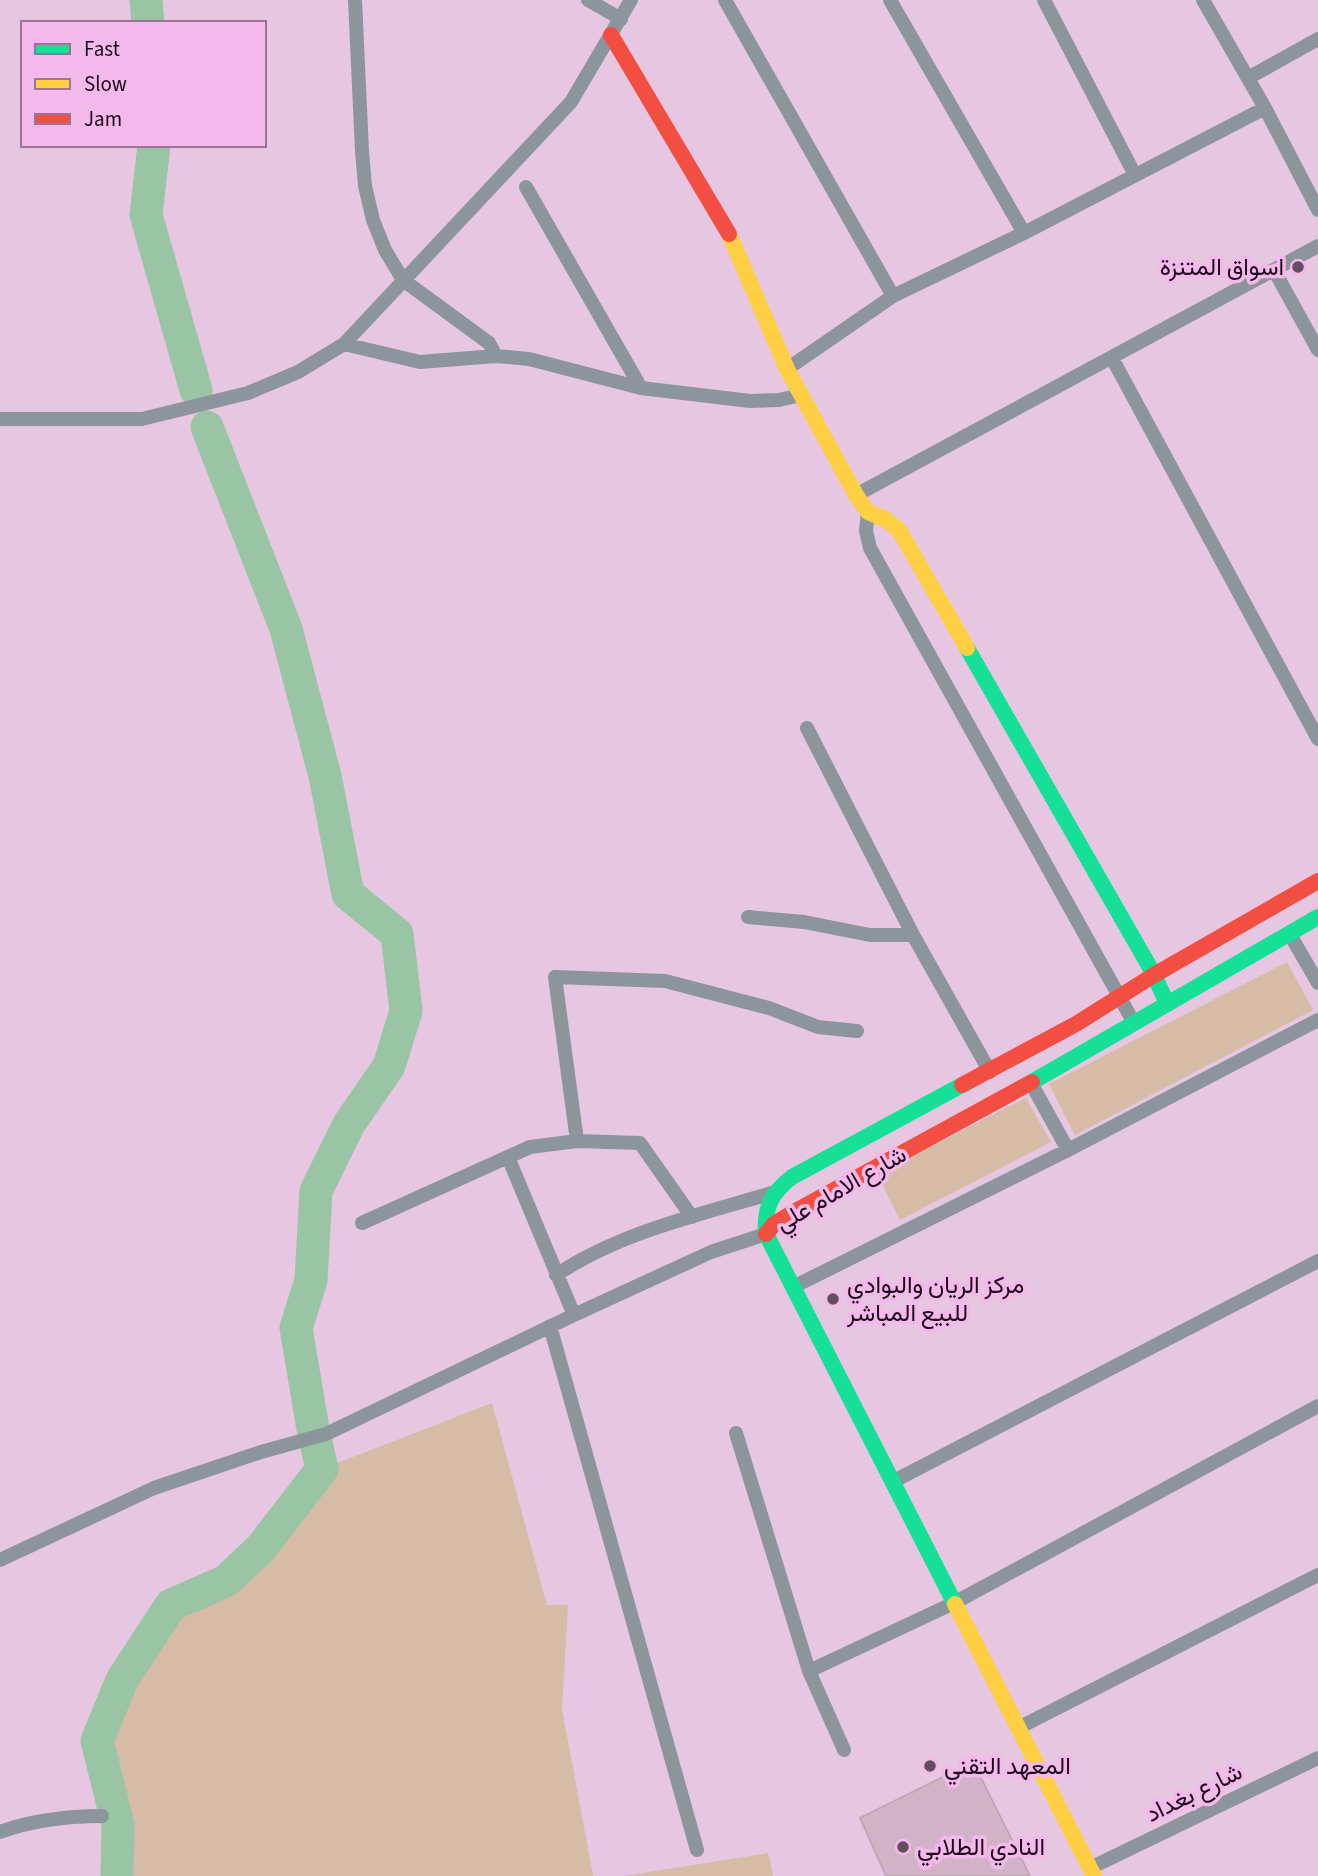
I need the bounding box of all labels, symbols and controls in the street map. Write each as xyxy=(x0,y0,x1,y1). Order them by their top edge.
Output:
legend xyxy=(21,21,266,147)
text: Fast xyxy=(84,34,120,64)
text: Slow xyxy=(84,69,127,99)
text: Jam xyxy=(84,104,122,134)
place label: اسواق المتنزة xyxy=(1160,250,1284,285)
marker: اسواق المتنزة xyxy=(1290,259,1306,275)
street label: شارع الامام علي xyxy=(769,1137,914,1242)
place label: مركز الريان والبوادي للبيع المباشر xyxy=(846,1268,1024,1331)
marker: مركز الريان والبوادي للبيع المباشر xyxy=(825,1291,841,1307)
place label: المعهد التقني xyxy=(944,1749,1071,1785)
street label: شارع بغداد xyxy=(1140,1755,1248,1831)
marker: المعهد التقني xyxy=(922,1758,938,1774)
place label: النادي الطلابي xyxy=(917,1830,1045,1866)
marker: النادي الطلابي xyxy=(895,1839,911,1855)

